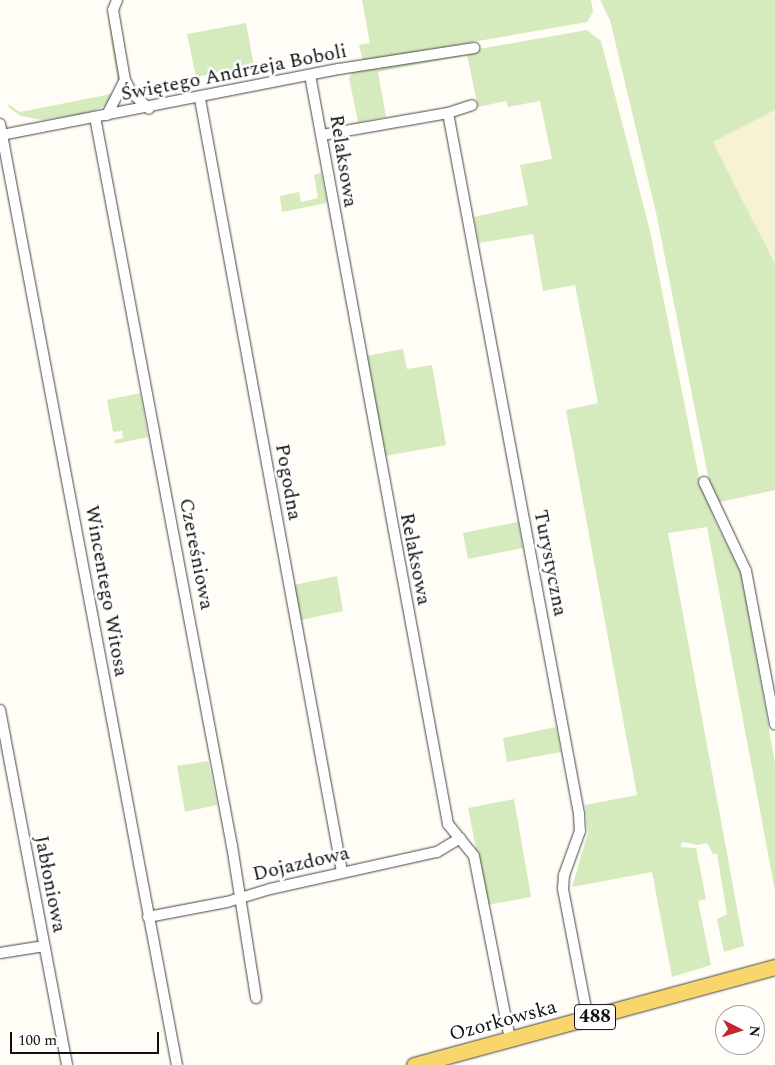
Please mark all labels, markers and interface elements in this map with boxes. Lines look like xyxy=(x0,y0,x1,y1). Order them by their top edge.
street label: Świętego Andrzeja Boboli xyxy=(119,39,349,107)
street label: Relaksowa xyxy=(324,113,362,209)
street label: Pogodna xyxy=(269,442,307,522)
street label: Czereśniowa xyxy=(173,496,219,612)
street label: Wincentego Witosa xyxy=(79,503,133,679)
street label: Turystyczna xyxy=(528,508,572,618)
street label: Relaksowa xyxy=(394,511,436,607)
street label: Jabłoniowa xyxy=(29,834,71,934)
street label: Dojazdowa xyxy=(250,841,352,887)
street label: Ozorkowska xyxy=(447,995,559,1047)
road number: 488 xyxy=(574,1000,616,1034)
north arrow xyxy=(715,1005,765,1055)
scale bar xyxy=(12,1022,161,1054)
text: N xyxy=(743,1025,765,1038)
text: 100 m xyxy=(18,1029,57,1052)

